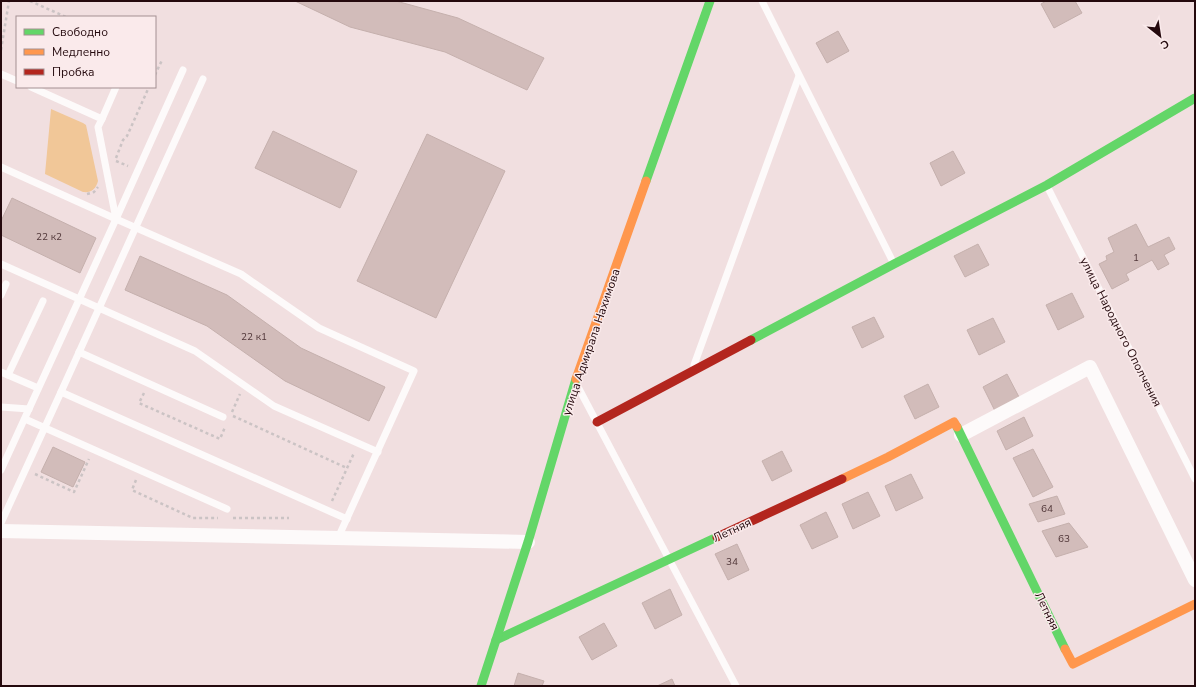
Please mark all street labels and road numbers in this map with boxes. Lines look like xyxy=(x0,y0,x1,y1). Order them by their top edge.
street label: улица Народного Ополчения xyxy=(1076,255,1166,409)
street label: улица Адмирала Нахимова xyxy=(558,267,624,417)
street label: Летняя xyxy=(710,514,754,546)
street label: Летняя xyxy=(1031,589,1063,633)

